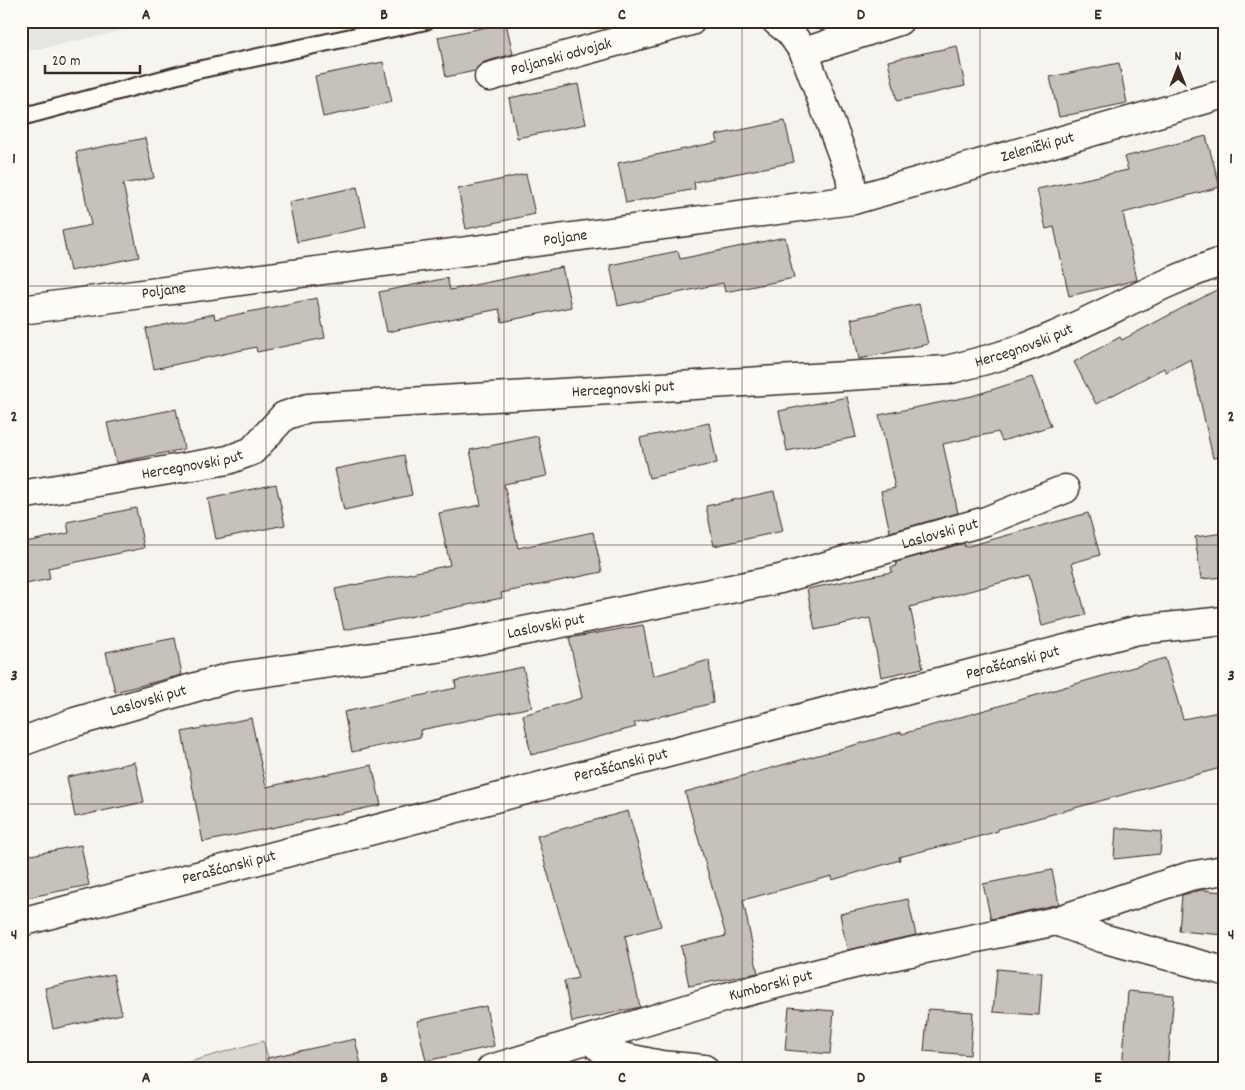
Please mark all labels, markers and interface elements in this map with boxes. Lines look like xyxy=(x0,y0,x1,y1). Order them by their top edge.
text: A xyxy=(142,4,151,27)
text: B xyxy=(380,4,388,27)
text: C xyxy=(618,4,626,27)
text: D xyxy=(857,4,866,27)
text: E xyxy=(1094,4,1102,27)
street label: Poljanski odvojak xyxy=(508,32,614,82)
scale bar xyxy=(45,42,140,74)
north arrow xyxy=(1152,42,1202,92)
text: N xyxy=(1175,47,1182,67)
text: 20 m xyxy=(52,51,80,73)
street label: Zelenički put xyxy=(998,126,1077,169)
text: 1 xyxy=(12,148,16,171)
text: 1 xyxy=(1229,148,1233,171)
street label: Poljane xyxy=(542,224,589,252)
street label: Poljane xyxy=(140,277,187,305)
street label: Hercegnovski put xyxy=(972,318,1077,374)
street label: Hercegnovski put xyxy=(571,375,675,404)
text: 2 xyxy=(11,406,18,429)
text: 2 xyxy=(1228,406,1235,429)
street label: Hercegnovski put xyxy=(140,444,247,486)
street label: Laslovski put xyxy=(899,512,981,556)
street label: Laslovski put xyxy=(505,607,587,645)
street label: Perašćanski put xyxy=(963,639,1062,686)
text: 3 xyxy=(10,665,18,688)
text: 3 xyxy=(1227,665,1235,688)
street label: Laslovski put xyxy=(107,679,189,723)
street label: Perašćanski put xyxy=(571,742,670,788)
street label: Perašćanski put xyxy=(180,844,279,891)
text: 4 xyxy=(11,924,17,947)
text: 4 xyxy=(1228,924,1234,947)
street label: Kumborski put xyxy=(727,964,815,1007)
text: A xyxy=(142,1067,151,1090)
text: B xyxy=(380,1067,388,1090)
text: C xyxy=(618,1067,626,1090)
text: D xyxy=(857,1067,866,1090)
text: E xyxy=(1094,1067,1102,1090)

